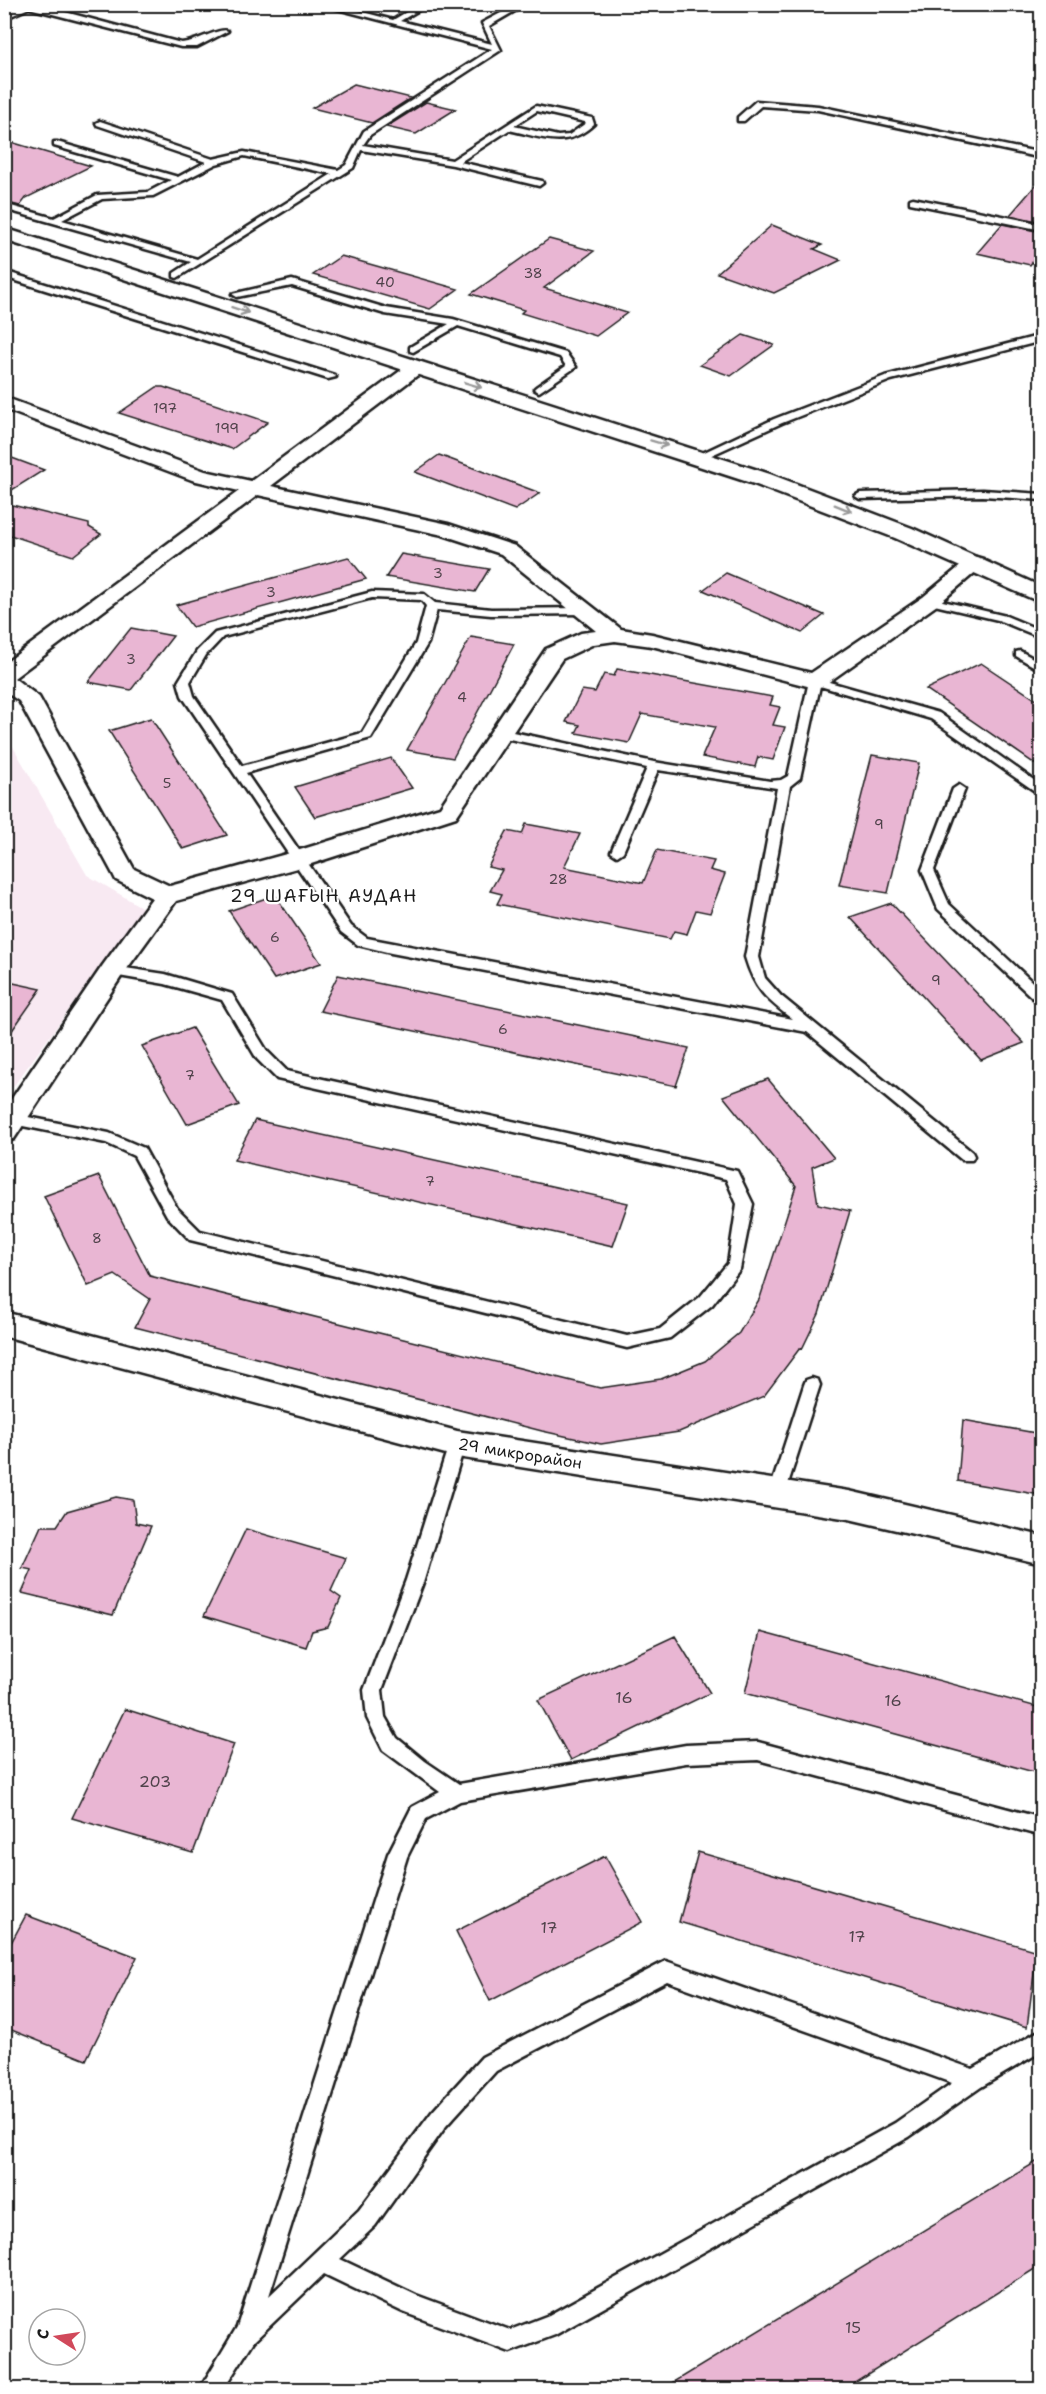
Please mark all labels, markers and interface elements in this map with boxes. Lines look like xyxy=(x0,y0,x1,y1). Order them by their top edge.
house number: 38 xyxy=(523,264,543,282)
house number: 40 xyxy=(375,273,395,291)
one-way arrow xyxy=(230,306,249,317)
one-way arrow xyxy=(463,380,482,391)
house number: 197 xyxy=(153,399,177,417)
house number: 199 xyxy=(215,419,239,437)
one-way arrow xyxy=(649,438,668,449)
one-way arrow xyxy=(833,503,851,514)
house number: 3 xyxy=(433,564,443,582)
house number: 3 xyxy=(266,583,276,601)
house number: 3 xyxy=(126,650,136,668)
house number: 4 xyxy=(457,688,467,706)
house number: 5 xyxy=(163,774,171,792)
house number: 9 xyxy=(874,815,884,833)
house number: 28 xyxy=(548,870,568,888)
district label: 29 ШАҒЫН АУДАН xyxy=(230,884,418,908)
house number: 6 xyxy=(270,928,280,946)
house number: 9 xyxy=(931,971,941,989)
house number: 6 xyxy=(498,1020,508,1038)
house number: 7 xyxy=(185,1066,195,1084)
house number: 7 xyxy=(425,1172,435,1190)
house number: 8 xyxy=(92,1229,102,1247)
street label: 29 микрорайон xyxy=(456,1433,583,1474)
house number: 16 xyxy=(615,1687,633,1708)
house number: 16 xyxy=(884,1690,902,1711)
house number: 203 xyxy=(139,1771,171,1792)
house number: 17 xyxy=(540,1917,558,1938)
house number: 17 xyxy=(848,1926,866,1947)
north arrow xyxy=(27,2307,87,2367)
house number: 15 xyxy=(845,2317,861,2338)
text: С xyxy=(32,2327,54,2341)

